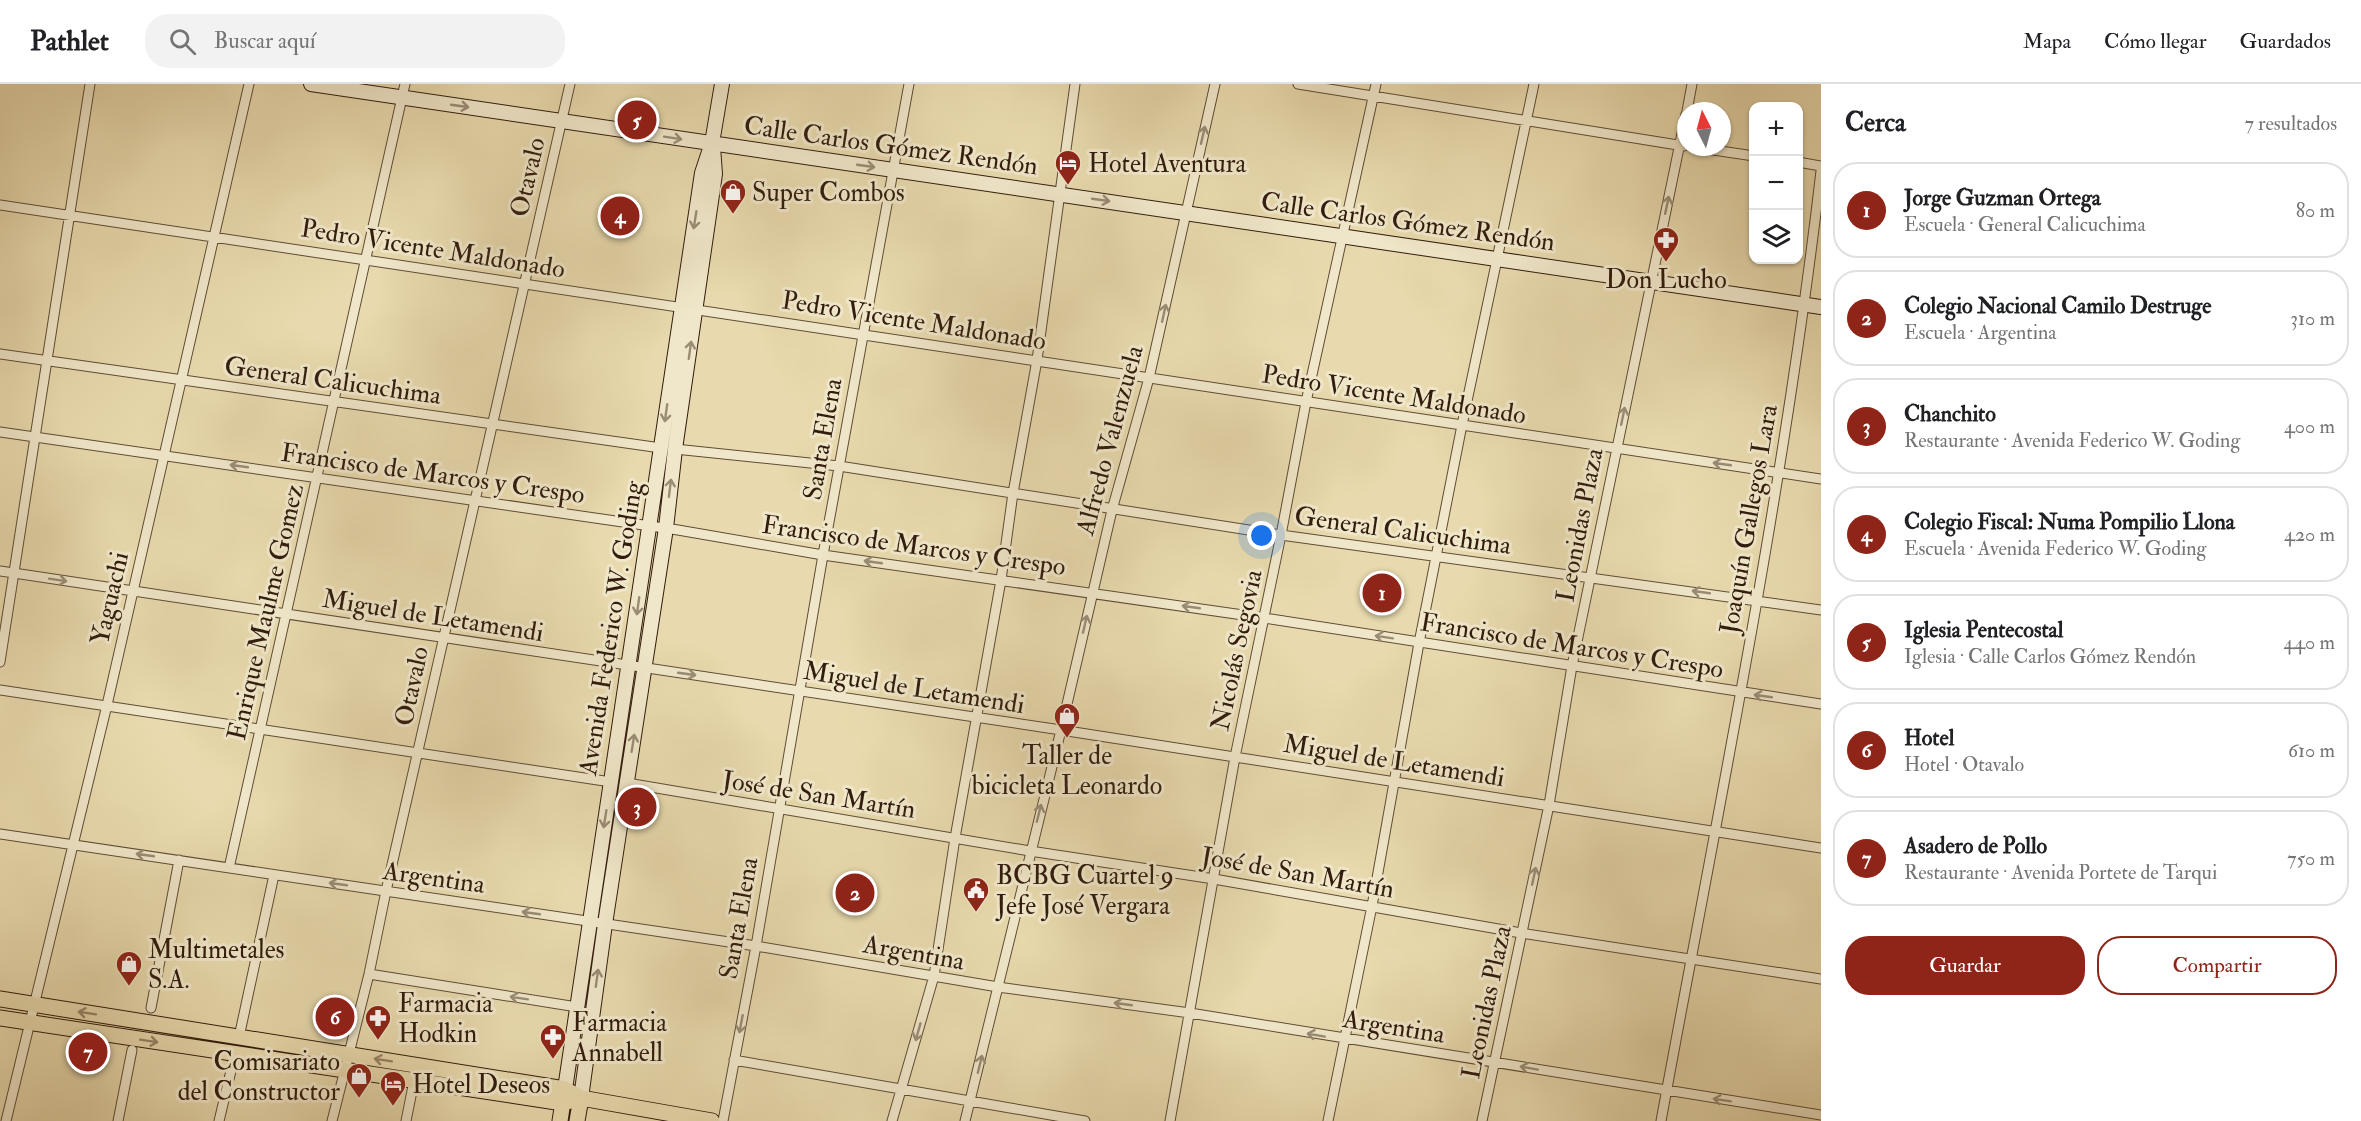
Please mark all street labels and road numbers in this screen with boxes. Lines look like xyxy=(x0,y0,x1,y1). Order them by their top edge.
street label: Calle Carlos Gómez Rendón xyxy=(742,110,1040,182)
street label: Otavalo xyxy=(503,134,553,220)
street label: Calle Carlos Gómez Rendón xyxy=(1259,186,1557,258)
street label: Pedro Vicente Maldonado xyxy=(298,212,567,286)
street label: Pedro Vicente Maldonado xyxy=(779,284,1048,358)
street label: Alfredo Valenzuela xyxy=(1069,342,1151,539)
street label: General Calicuchima xyxy=(222,350,444,412)
street label: Pedro Vicente Maldonado xyxy=(1259,358,1528,432)
street label: Santa Elena xyxy=(797,375,849,503)
street label: Joaquín Gallegos Lara xyxy=(1713,402,1785,637)
street label: Francisco de Marcos y Crespo xyxy=(279,437,587,512)
street label: Leonidas Plaza xyxy=(1549,445,1611,605)
street label: Avenida Federico W. Goding xyxy=(572,478,650,778)
street label: Enrique Maulme Gomez xyxy=(221,481,311,744)
street label: General Calicuchima xyxy=(1292,500,1514,562)
street label: Francisco de Marcos y Crespo xyxy=(760,509,1068,584)
street label: Yaguachi xyxy=(84,549,136,648)
street label: Nicolás Segovia xyxy=(1204,567,1270,734)
street label: Miguel de Letamendi xyxy=(320,583,546,649)
street label: Francisco de Marcos y Crespo xyxy=(1418,606,1726,687)
street label: Otavalo xyxy=(388,643,436,729)
street label: Miguel de Letamendi xyxy=(801,655,1027,721)
street label: Miguel de Letamendi xyxy=(1281,728,1507,794)
street label: José de San Martín xyxy=(719,764,918,826)
street label: José de San Martín xyxy=(1198,840,1397,906)
street label: Santa Elena xyxy=(713,854,765,982)
street label: Argentina xyxy=(380,855,487,901)
street label: Leonidas Plaza xyxy=(1455,922,1519,1082)
street label: Argentina xyxy=(860,928,967,978)
street label: Argentina xyxy=(1340,1003,1447,1051)

